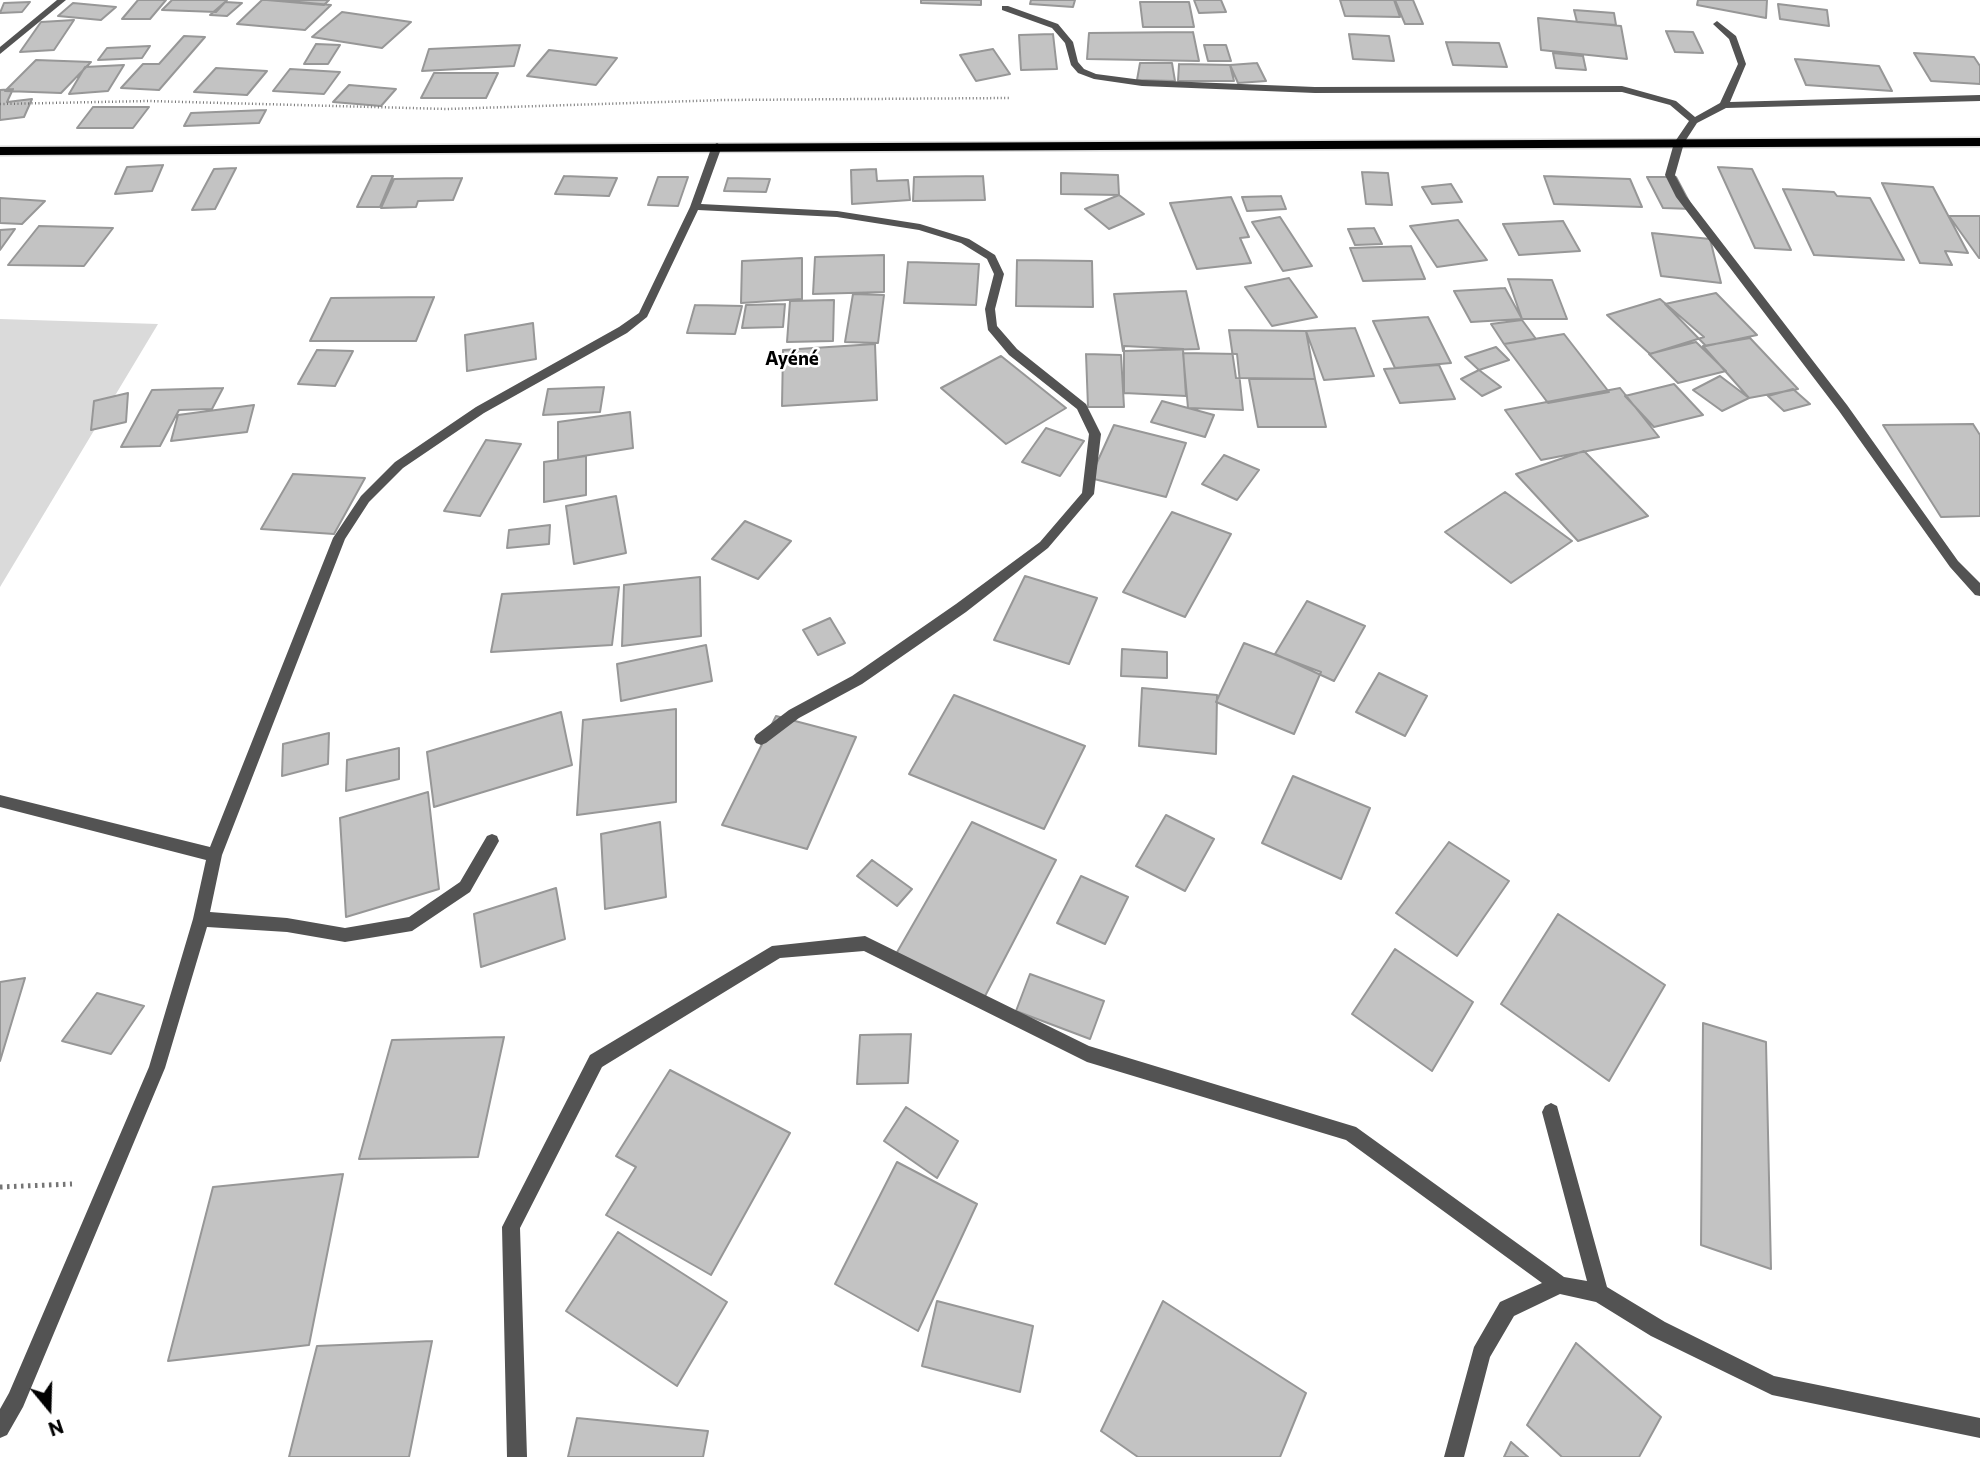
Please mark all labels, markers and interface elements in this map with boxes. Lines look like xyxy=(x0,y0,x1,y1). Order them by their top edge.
district label: Ayéné xyxy=(765,348,819,370)
north arrow xyxy=(14,1373,84,1443)
text: N xyxy=(46,1415,66,1442)

